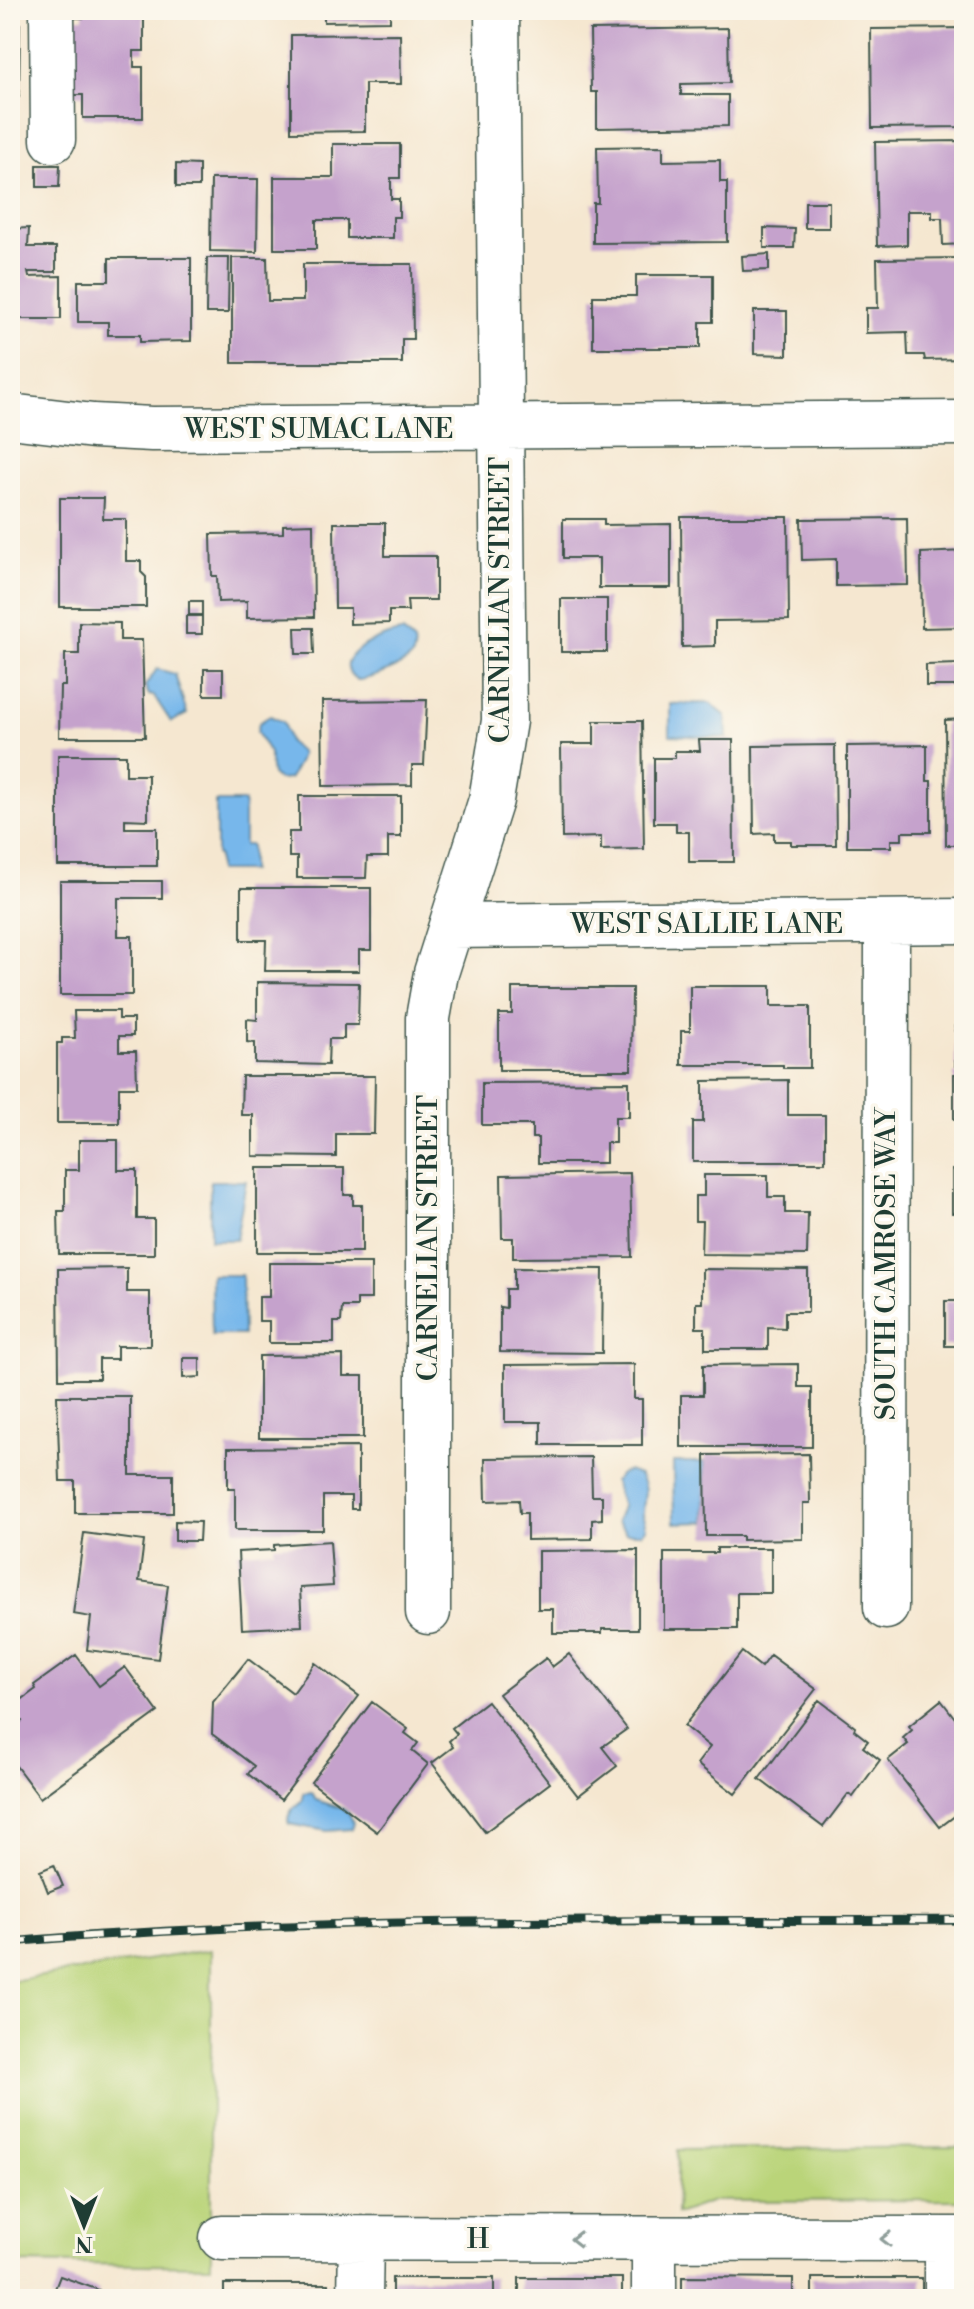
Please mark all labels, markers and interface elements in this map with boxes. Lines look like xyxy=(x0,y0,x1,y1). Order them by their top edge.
street label: WEST SUMAC LANE xyxy=(183,412,454,447)
street label: CARNELIAN STREET xyxy=(483,457,518,743)
street label: WEST SALLIE LANE xyxy=(570,907,843,942)
street label: CARNELIAN STREET xyxy=(411,1095,446,1381)
street label: SOUTH CAMROSE WAY xyxy=(869,1106,904,1420)
north arrow xyxy=(44,2185,124,2265)
street label: H xyxy=(467,2222,490,2257)
text: N xyxy=(75,2230,93,2257)
one-way arrow xyxy=(569,2230,582,2248)
one-way arrow xyxy=(879,2230,892,2248)

